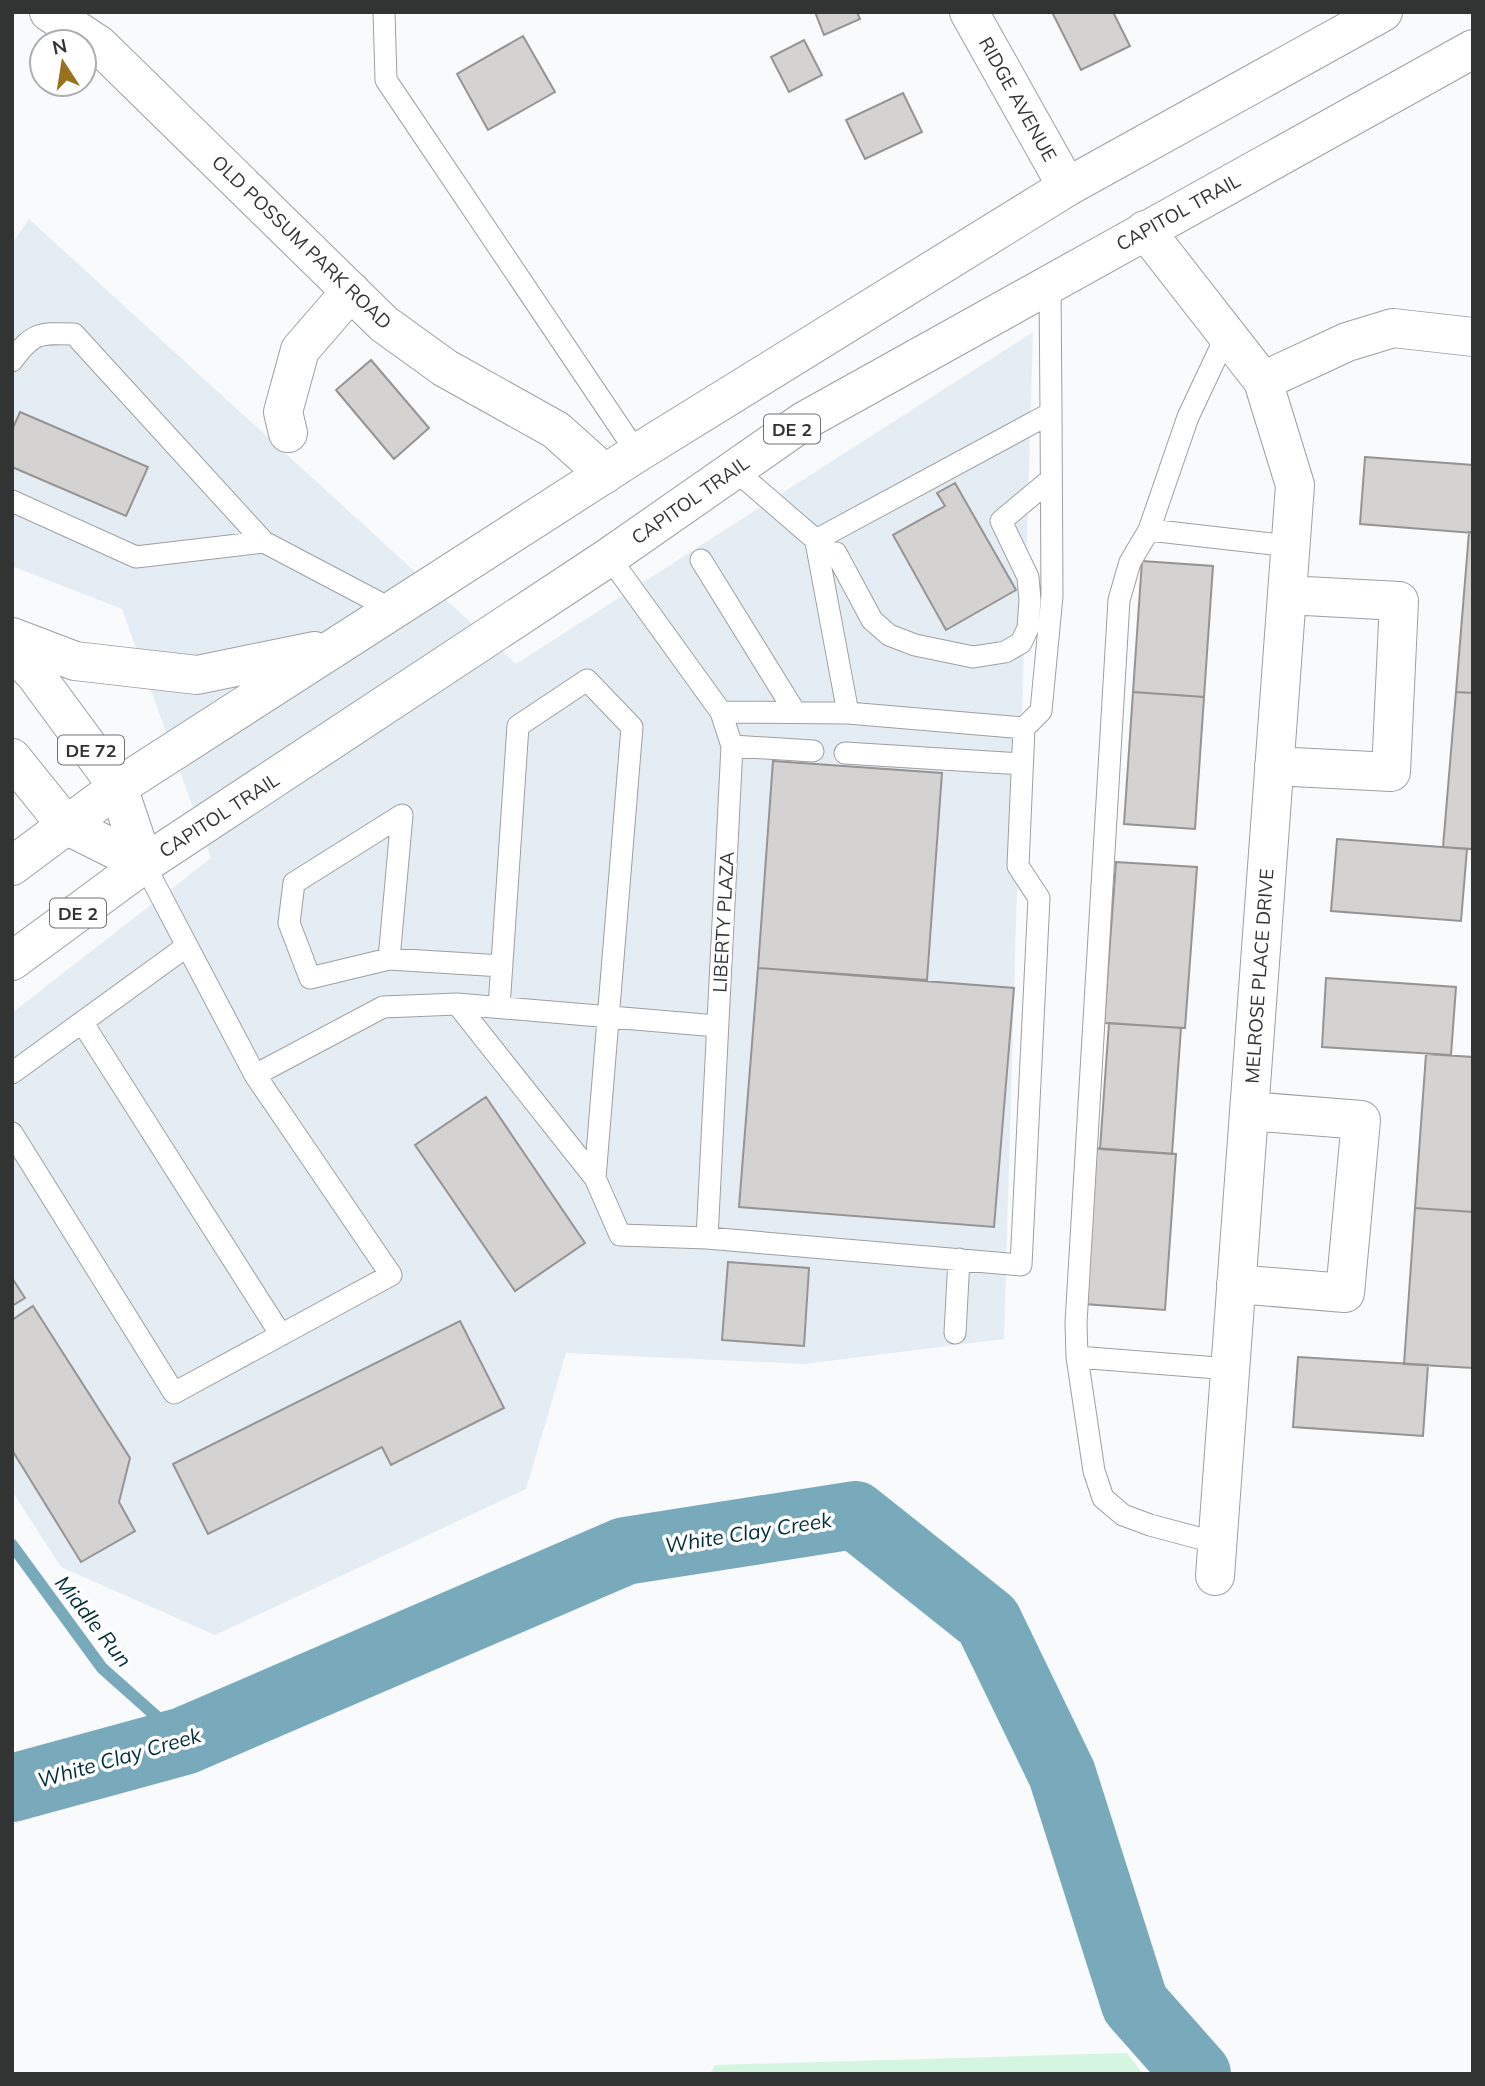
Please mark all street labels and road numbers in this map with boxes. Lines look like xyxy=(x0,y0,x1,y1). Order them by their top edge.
street label: RIDGE AVENUE xyxy=(974,32,1062,166)
street label: OLD POSSUM PARK ROAD xyxy=(207,150,397,334)
street label: CAPITOL TRAIL xyxy=(1112,168,1245,256)
road number: DE 2 xyxy=(764,414,820,444)
street label: CAPITOL TRAIL xyxy=(627,450,754,549)
road number: DE 72 xyxy=(58,736,124,764)
street label: CAPITOL TRAIL xyxy=(155,767,284,863)
street label: LIBERTY PLAZA xyxy=(707,851,739,993)
street label: MELROSE PLACE DRIVE xyxy=(1240,868,1278,1084)
road number: DE 2 xyxy=(50,898,106,928)

